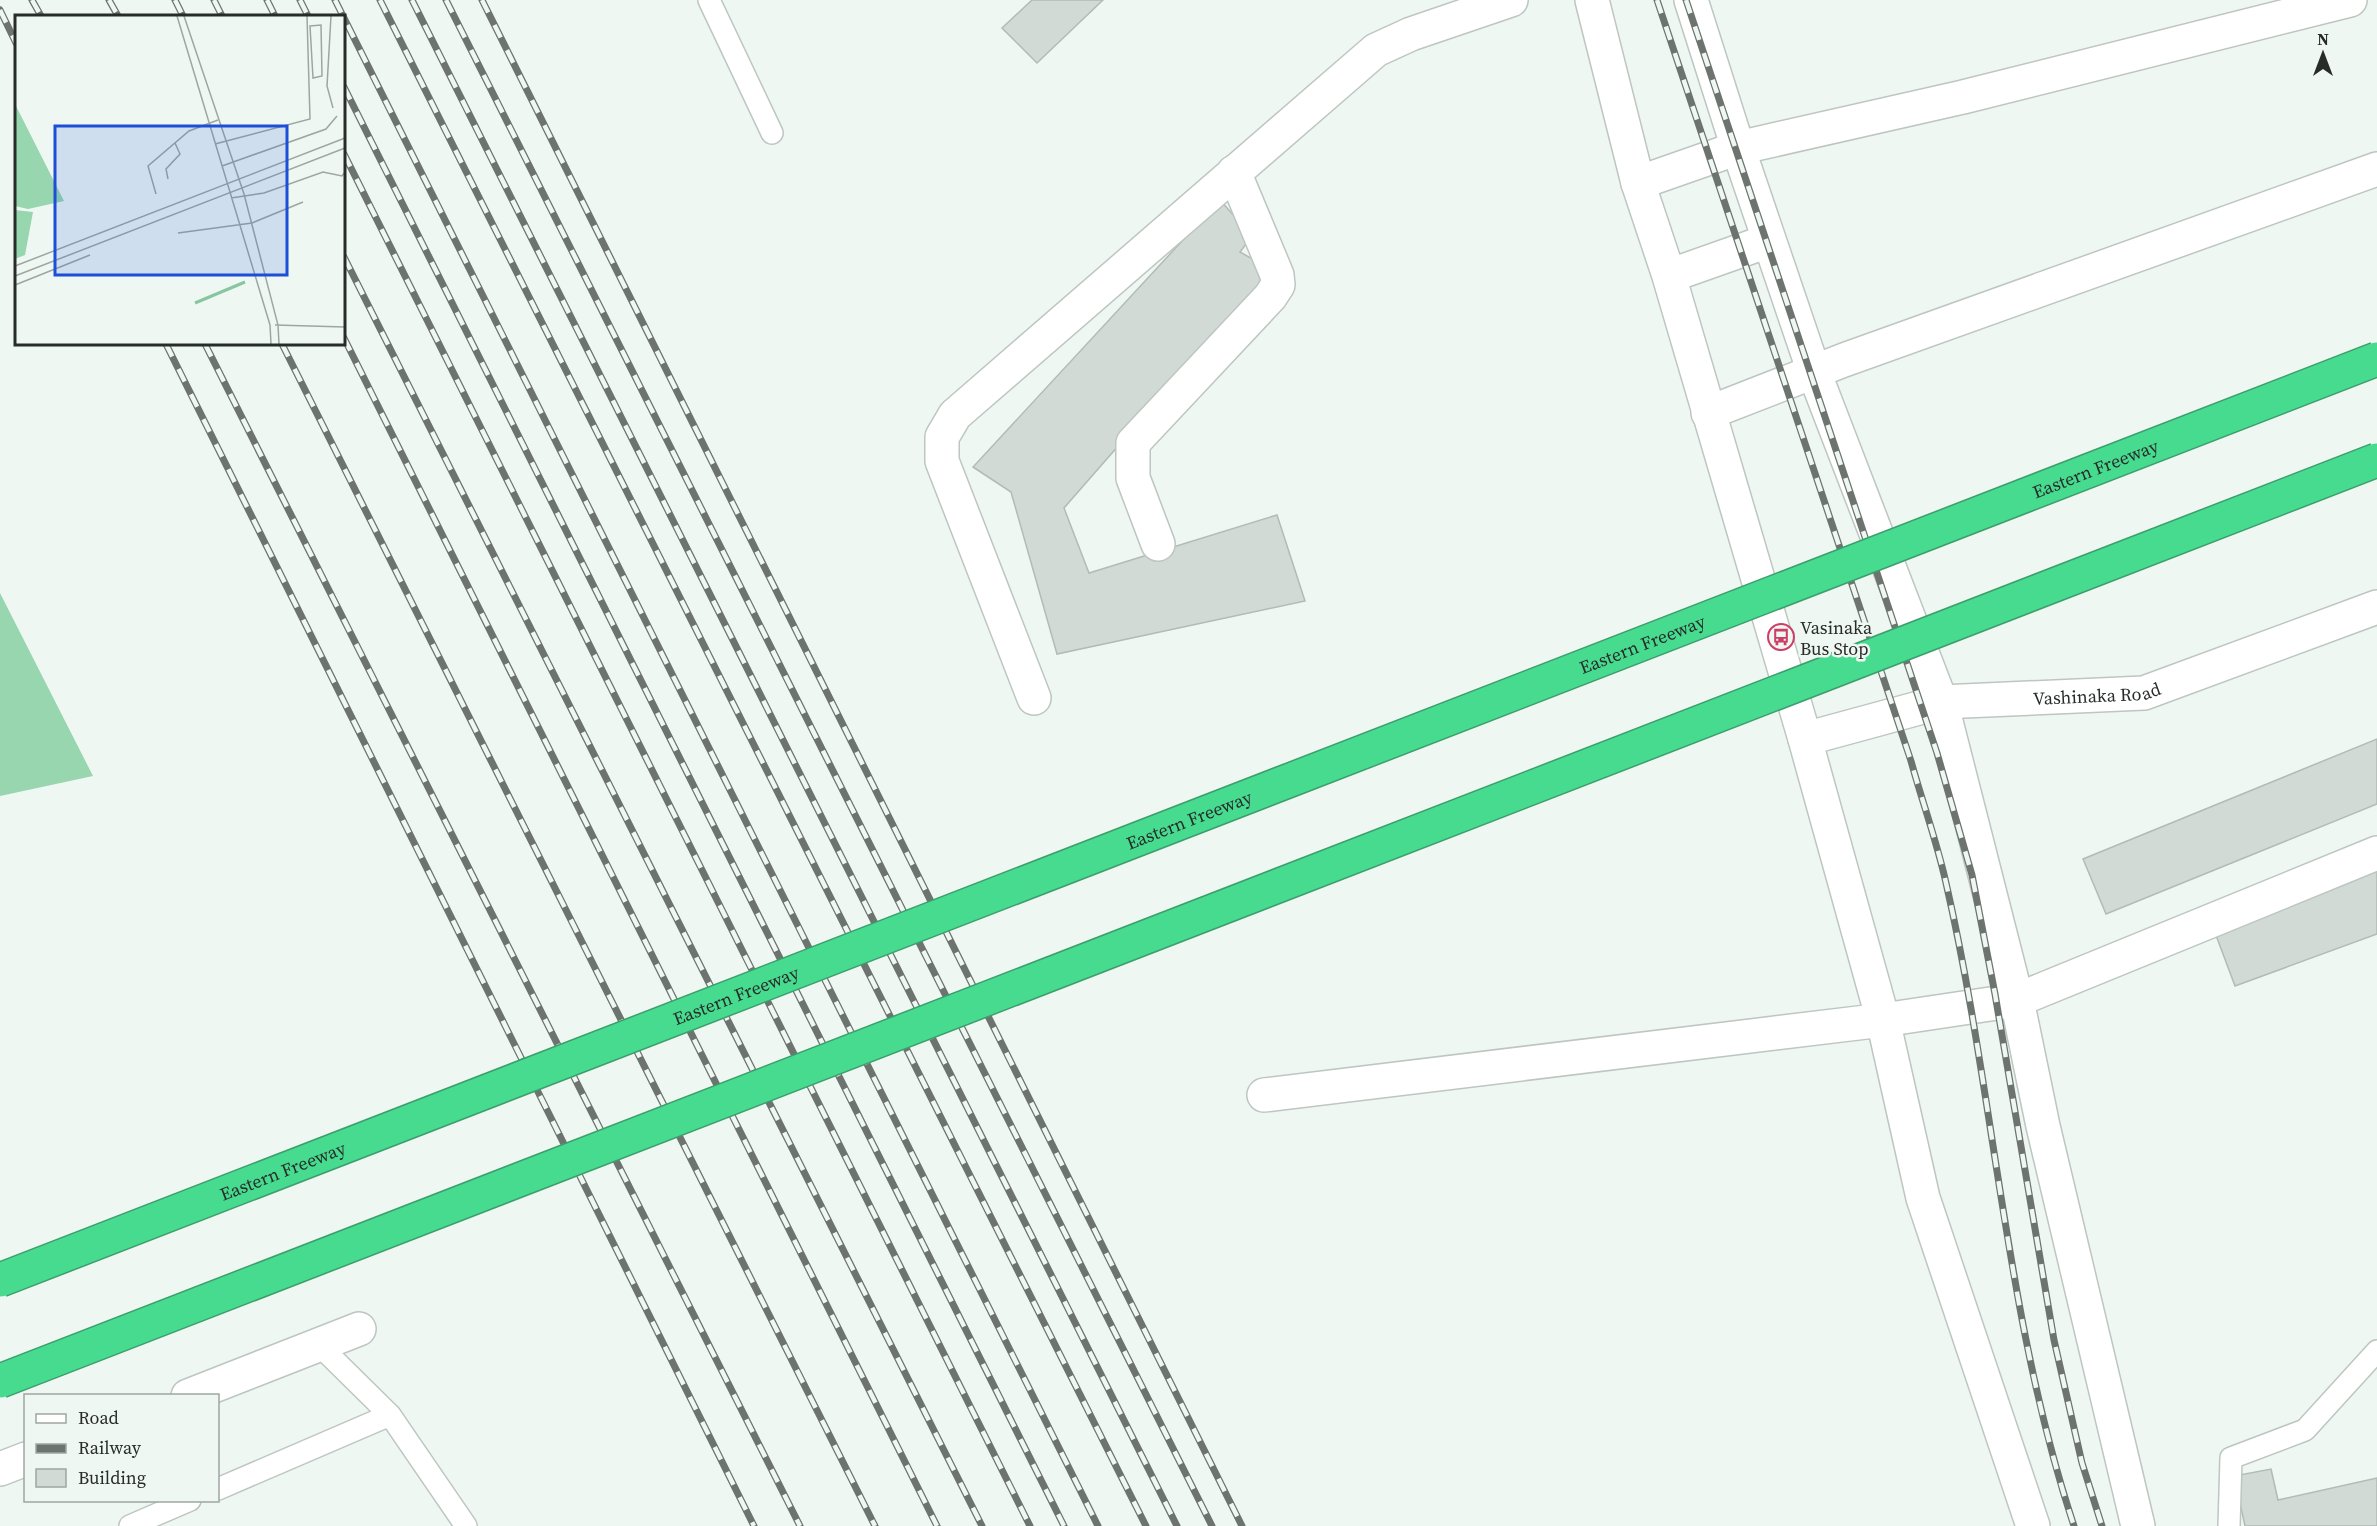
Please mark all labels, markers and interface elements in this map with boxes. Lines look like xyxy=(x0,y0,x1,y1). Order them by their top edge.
inset map xyxy=(15,15,345,345)
north arrow xyxy=(2293,24,2353,84)
text: N xyxy=(2317,28,2329,50)
street label: Eastern Freeway xyxy=(2029,432,2162,504)
street label: Eastern Freeway xyxy=(1576,608,1709,679)
place label: Vasinaka Bus Stop xyxy=(1800,615,1873,661)
bus stop icon: Vasinaka Bus Stop xyxy=(1766,622,1796,652)
street label: Vashinaka Road xyxy=(2032,675,2164,710)
street label: Eastern Freeway xyxy=(1122,783,1256,855)
street label: Eastern Freeway xyxy=(669,959,803,1031)
street label: Eastern Freeway xyxy=(216,1135,350,1206)
legend xyxy=(24,1394,219,1502)
text: Road xyxy=(78,1405,119,1430)
text: Railway xyxy=(78,1435,142,1460)
text: Building xyxy=(78,1465,146,1490)

